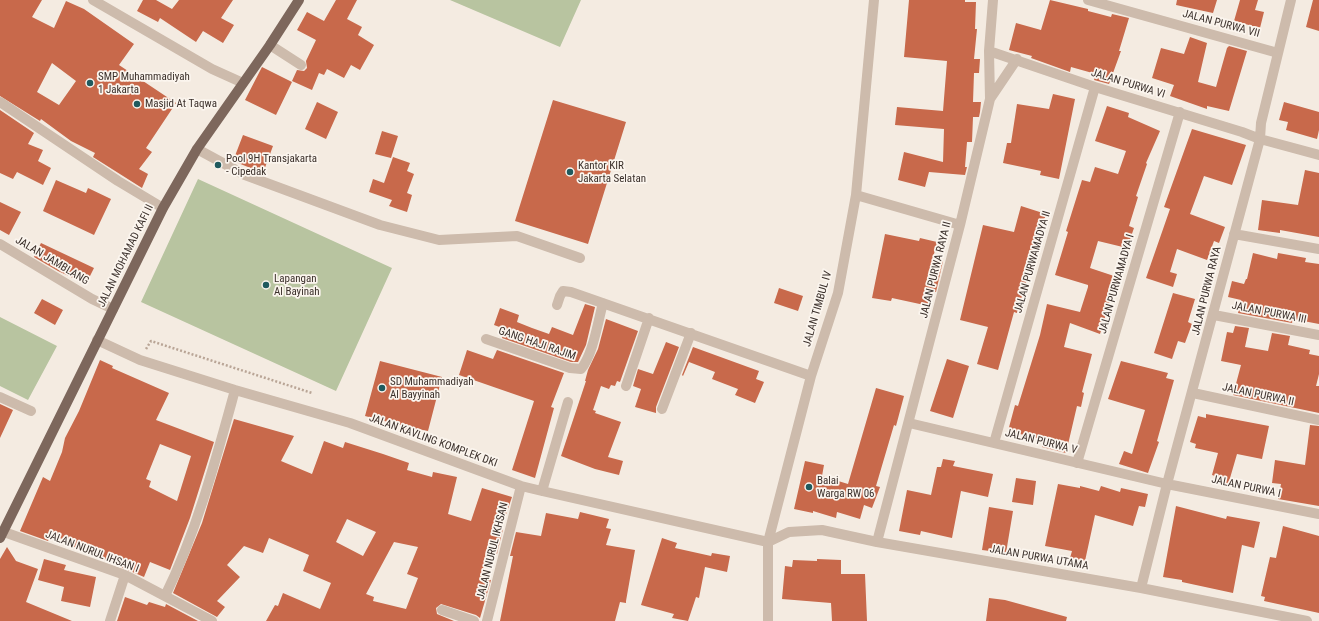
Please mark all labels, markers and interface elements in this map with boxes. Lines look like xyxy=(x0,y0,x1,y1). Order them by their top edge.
street label: JALAN PURWA VII xyxy=(1181,7,1261,41)
street label: JALAN PURWA VI xyxy=(1089,66,1167,102)
place label: SMP Muhammadiyah 1 Jakarta xyxy=(98,70,190,96)
marker: SMP Muhammadiyah 1 Jakarta xyxy=(85,78,95,88)
place label: Masjid At Taqwa xyxy=(145,97,217,111)
marker: Masjid At Taqwa xyxy=(132,99,142,109)
place label: Pool 9H Transjakarta - Cipedak xyxy=(226,152,317,178)
place label: Kantor KIR Jakarta Selatan xyxy=(578,159,646,185)
marker: Pool 9H Transjakarta - Cipedak xyxy=(213,160,223,170)
marker: Kantor KIR Jakarta Selatan xyxy=(565,167,575,177)
street label: JALAN MOHAMAD KAFI II xyxy=(95,202,157,310)
street label: JALAN PURWAMADYA II xyxy=(1012,209,1054,315)
street label: JALAN PURWA RAYA II xyxy=(918,220,954,320)
street label: JALAN PURWAMADYA I xyxy=(1096,233,1138,335)
street label: JALAN JAMBLANG xyxy=(13,234,91,288)
street label: JALAN PURWA RAYA xyxy=(1190,245,1224,337)
street label: JALAN TIMBUL IV xyxy=(801,270,835,348)
place label: Lapangan Al Bayinah xyxy=(274,272,320,298)
marker: Lapangan Al Bayinah xyxy=(261,280,271,290)
street label: JALAN PURWA III xyxy=(1230,299,1308,327)
street label: GANG HAJI RAJIM xyxy=(497,325,577,363)
place label: SD Muhammadiyah Al Bayyinah xyxy=(390,375,474,401)
street label: JALAN PURWA II xyxy=(1221,381,1295,409)
marker: SD Muhammadiyah Al Bayyinah xyxy=(377,383,387,393)
street label: JALAN KAVLING KOMPLEK DKI xyxy=(367,412,499,470)
street label: JALAN PURWA V xyxy=(1004,427,1078,457)
street label: JALAN PURWA I xyxy=(1210,473,1282,501)
place label: Balai Warga RW 06 xyxy=(817,474,875,500)
marker: Balai Warga RW 06 xyxy=(804,482,814,492)
street label: JALAN NURUL IKHSAN xyxy=(475,501,511,601)
street label: JALAN NURUL IHSAN I xyxy=(43,528,141,576)
street label: JALAN PURWA UTAMA xyxy=(988,543,1090,573)

